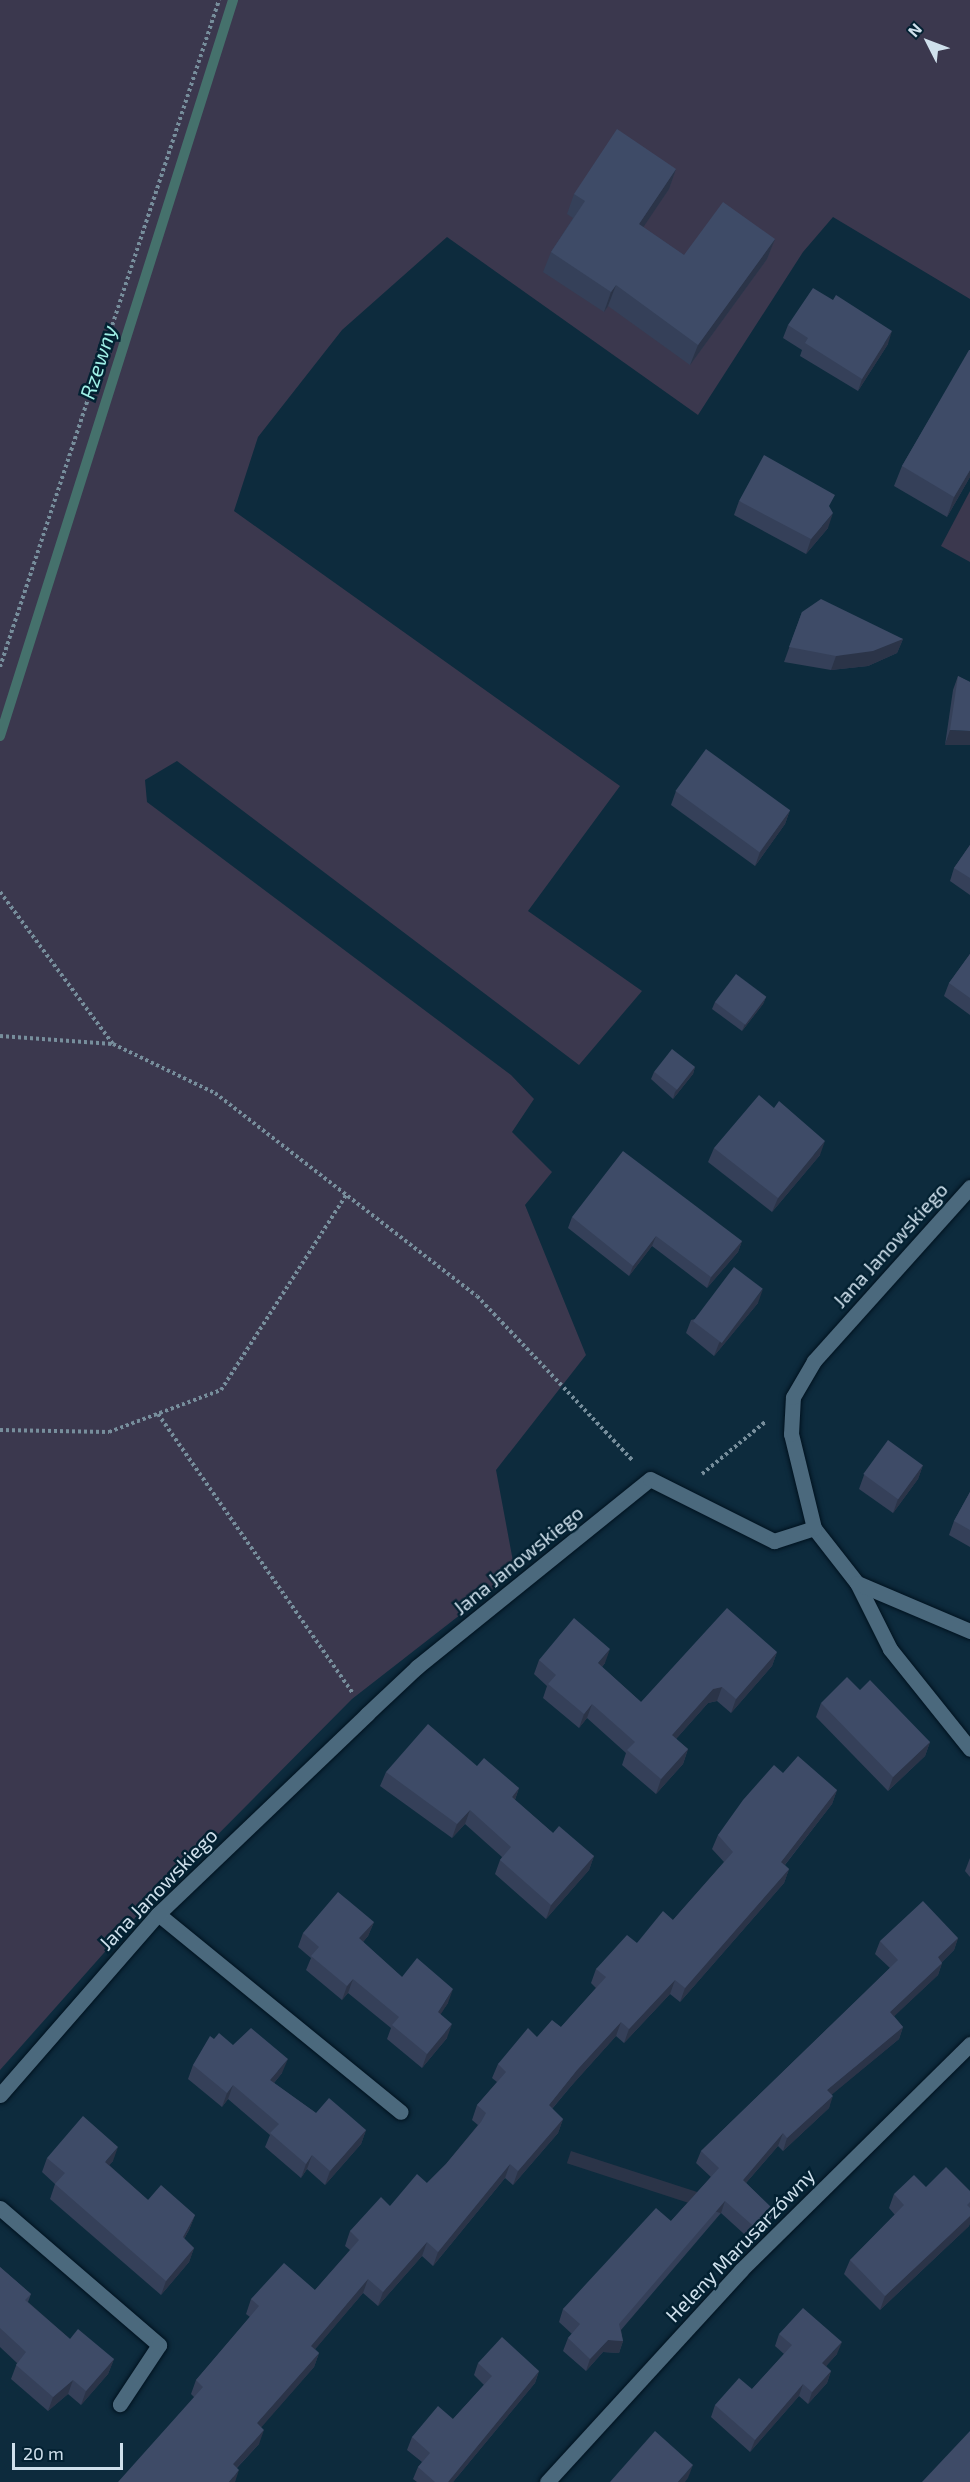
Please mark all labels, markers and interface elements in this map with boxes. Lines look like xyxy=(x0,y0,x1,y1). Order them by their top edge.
north arrow xyxy=(898,12,958,72)
text: N xyxy=(903,19,925,40)
water label: Rzewny xyxy=(74,322,122,402)
street label: Jana Janowskiego xyxy=(827,1177,953,1313)
street label: Jana Janowskiego xyxy=(448,1500,588,1620)
street label: Jana Janowskiego xyxy=(94,1823,222,1955)
street label: Heleny Marusarzówny xyxy=(660,2163,820,2327)
scale bar xyxy=(15,2431,126,2469)
text: 20 m xyxy=(23,2442,64,2464)

